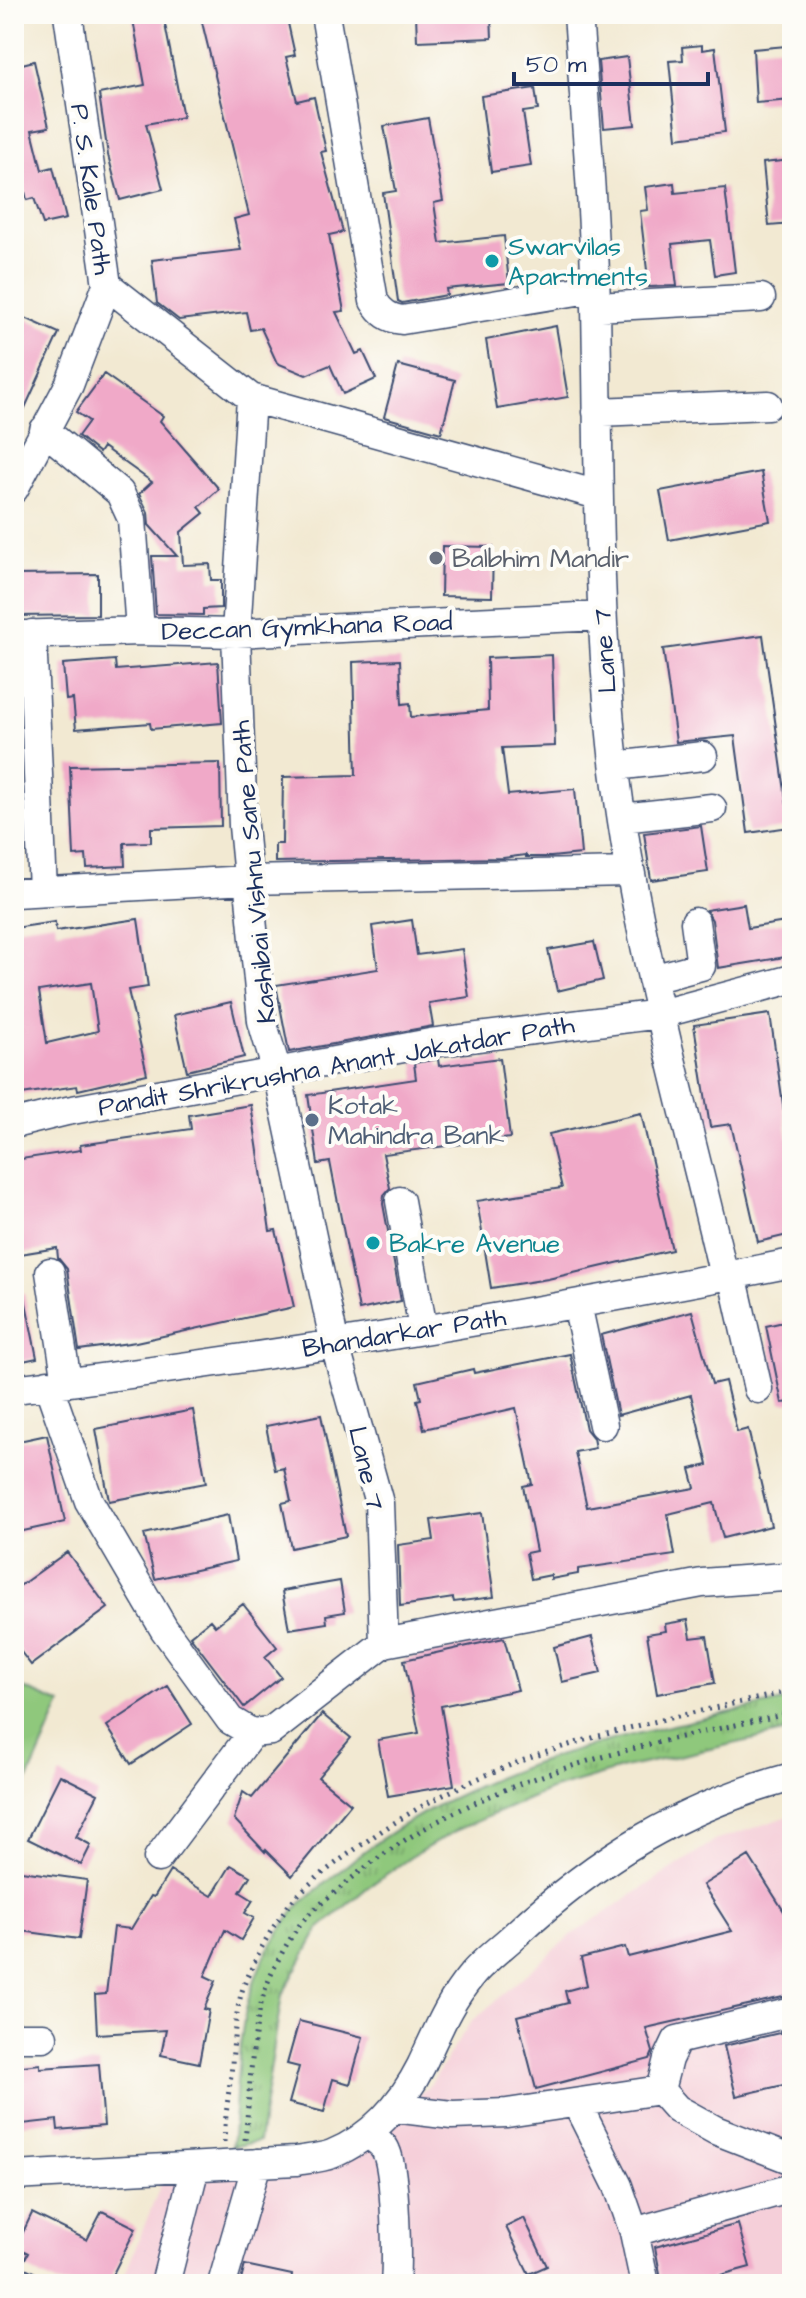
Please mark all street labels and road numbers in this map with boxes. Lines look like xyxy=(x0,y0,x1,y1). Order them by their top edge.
street label: P. S. Kale Path xyxy=(61,101,121,277)
street label: Deccan Gymkhana Road xyxy=(161,604,453,652)
street label: Lane 7 xyxy=(584,607,626,694)
street label: Kashibai Vishnu Sane Path xyxy=(223,719,285,1025)
street label: Pandit Shrikrushna Anant Jakatdar Path xyxy=(95,1006,577,1126)
street label: Bhandarkar Path xyxy=(300,1299,509,1367)
street label: Lane 7 xyxy=(339,1423,393,1514)

